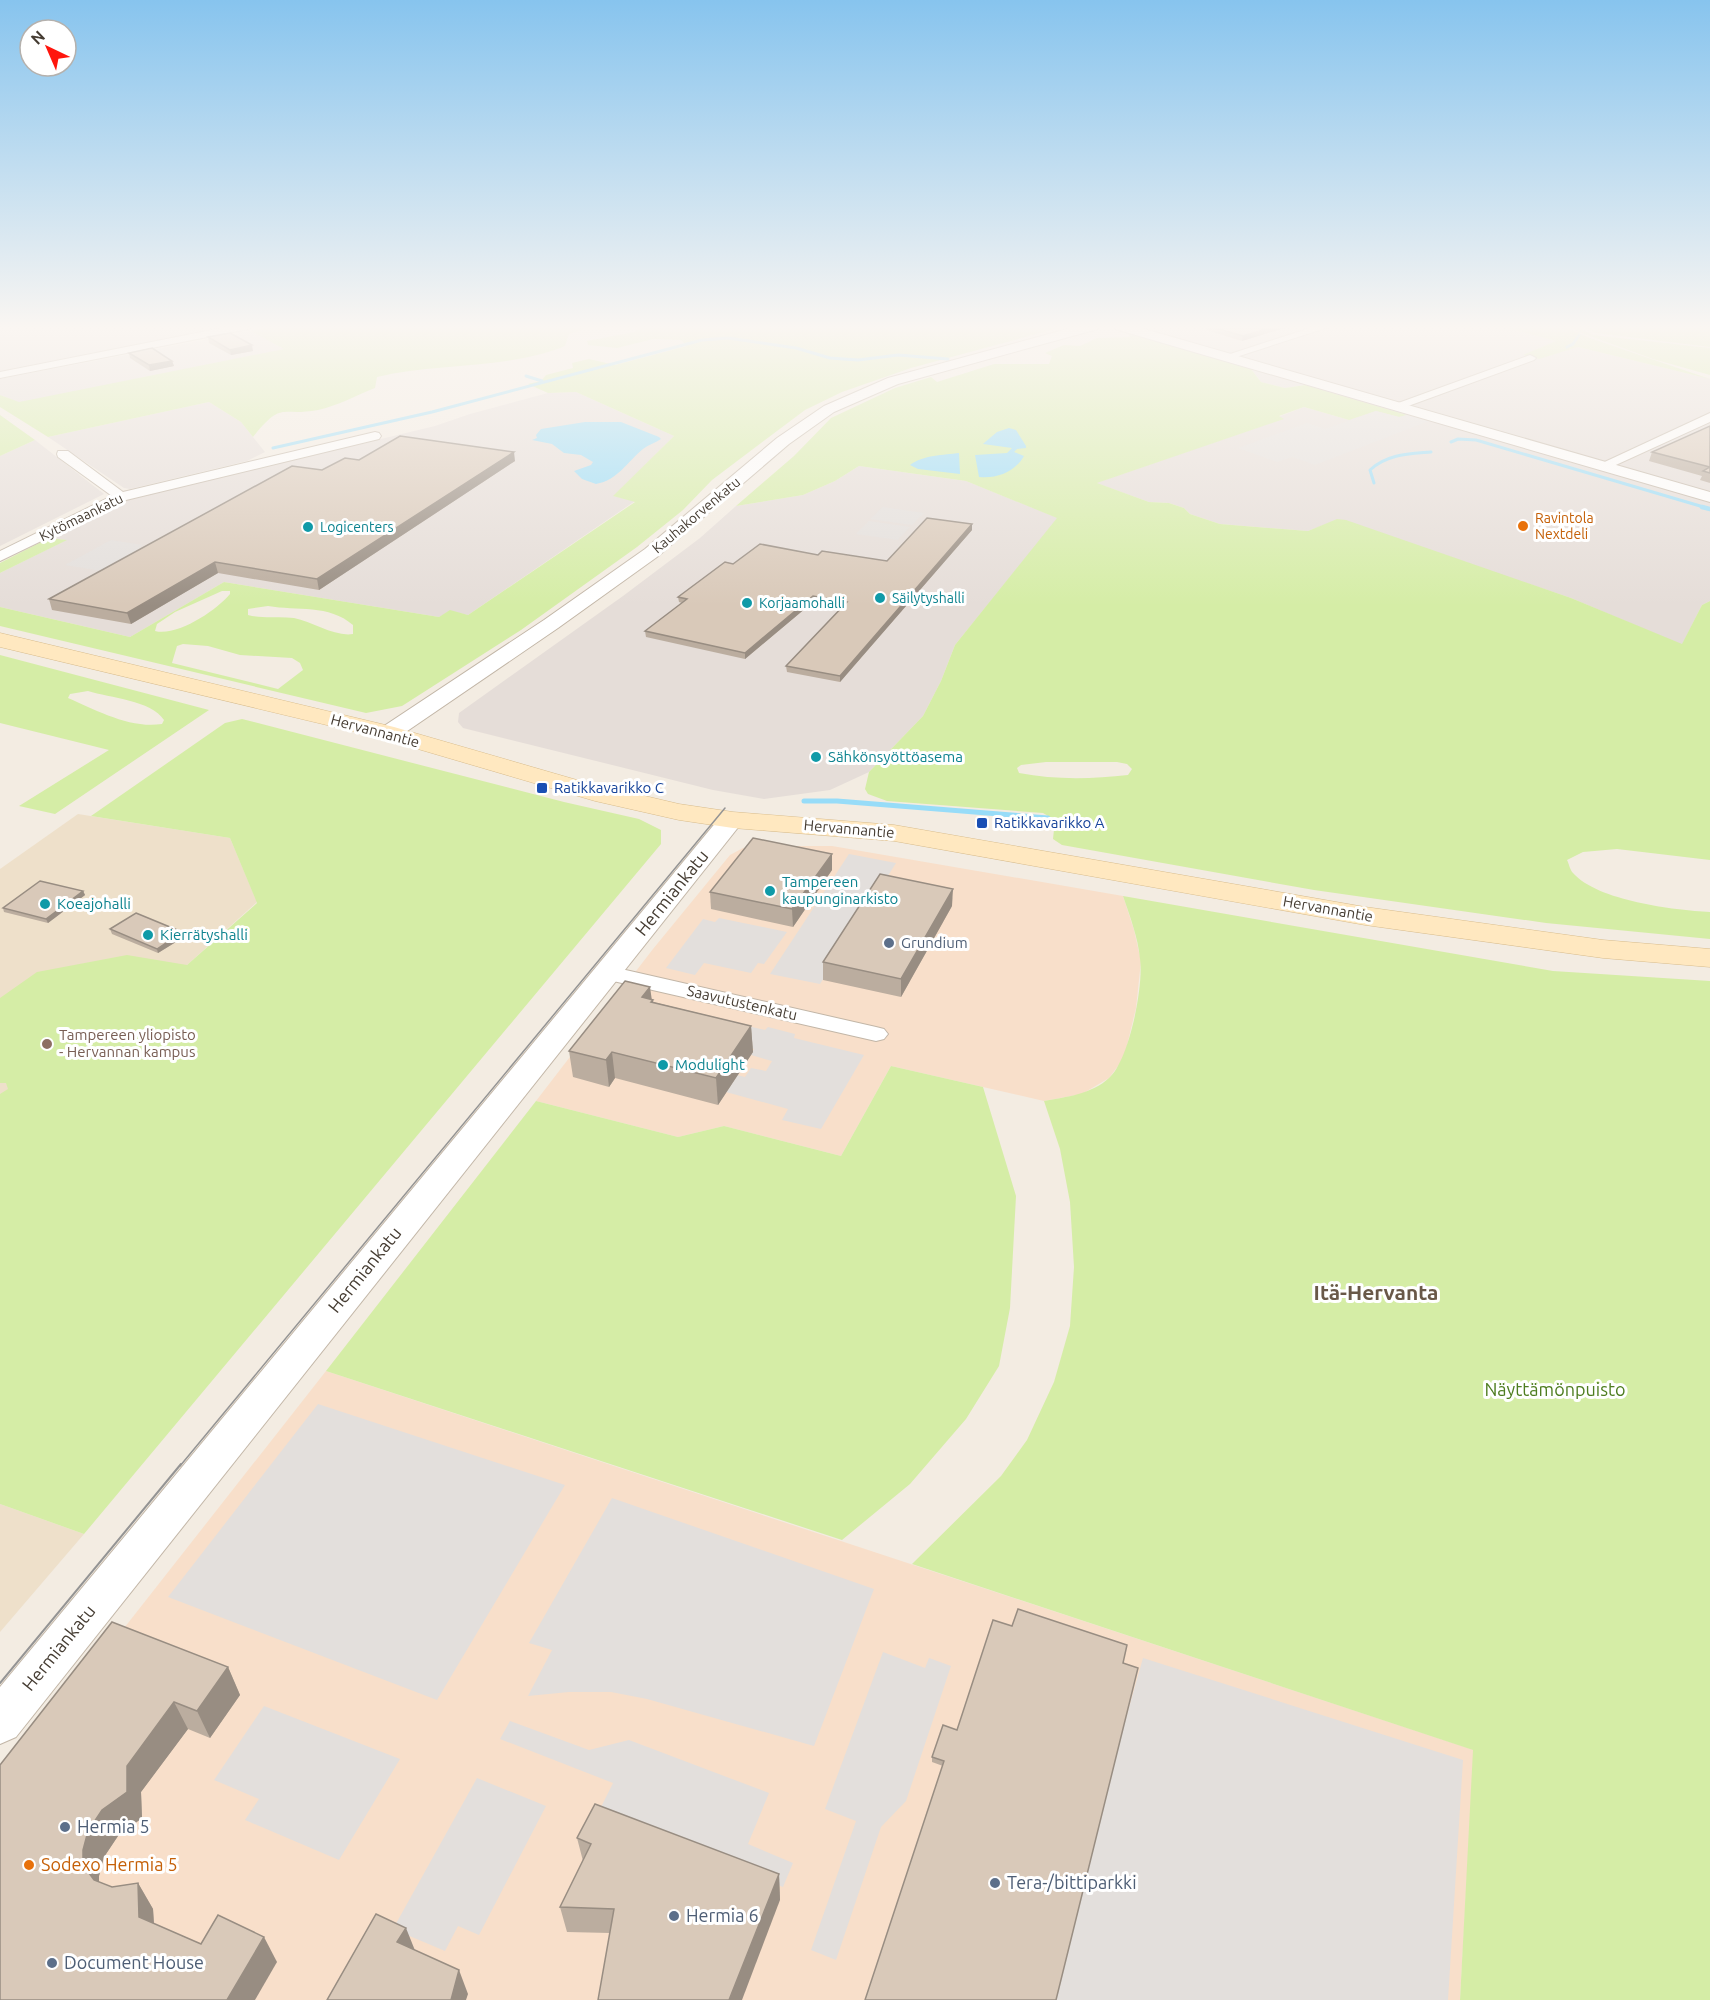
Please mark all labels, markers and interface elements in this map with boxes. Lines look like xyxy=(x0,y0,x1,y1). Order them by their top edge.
north arrow xyxy=(18,18,78,78)
text: N xyxy=(27,27,48,48)
street label: Kauhakorvenkatu xyxy=(649,474,743,556)
street label: Kytömaankatu xyxy=(37,490,125,544)
place label: Ravintola Nextdeli xyxy=(1535,510,1594,542)
place label: Logicenters xyxy=(320,519,394,535)
marker: Ravintola Nextdeli xyxy=(1516,519,1530,533)
marker: Logicenters xyxy=(301,520,315,534)
place label: Säilytyshalli xyxy=(892,590,965,606)
marker: Säilytyshalli xyxy=(873,591,887,605)
place label: Korjaamohalli xyxy=(759,595,845,611)
marker: Korjaamohalli xyxy=(740,596,754,610)
street label: Hervannantie xyxy=(329,711,421,751)
place label: Sähkönsyöttöasema xyxy=(828,748,963,765)
marker: Sähkönsyöttöasema xyxy=(809,750,823,764)
place label: Ratikkavarikko C xyxy=(554,779,664,796)
marker: Ratikkavarikko C xyxy=(535,781,549,795)
place label: Ratikkavarikko A xyxy=(994,814,1105,831)
street label: Hervannantie xyxy=(803,816,895,841)
marker: Ratikkavarikko A xyxy=(975,816,989,830)
street label: Hermiankatu xyxy=(631,846,712,939)
place label: Tampereen kaupunginarkisto xyxy=(782,873,898,907)
marker: Tampereen kaupunginarkisto xyxy=(763,884,777,898)
street label: Hervannantie xyxy=(1282,892,1374,925)
place label: Koeajohalli xyxy=(57,895,131,912)
marker: Koeajohalli xyxy=(38,897,52,911)
place label: Kierrätyshalli xyxy=(160,926,248,943)
marker: Kierrätyshalli xyxy=(141,928,155,942)
place label: Grundium xyxy=(901,934,968,951)
marker: Grundium xyxy=(882,936,896,950)
street label: Saavutustenkatu xyxy=(685,982,799,1023)
place label: Tampereen yliopisto - Hervannan kampus xyxy=(59,1026,196,1060)
marker: Tampereen yliopisto - Hervannan kampus xyxy=(40,1037,54,1051)
place label: Modulight xyxy=(675,1056,745,1073)
marker: Modulight xyxy=(656,1058,670,1072)
street label: Hermiankatu xyxy=(324,1223,405,1316)
district label: Itä-Hervanta xyxy=(1314,1280,1438,1304)
park label: Näyttämönpuisto xyxy=(1484,1379,1626,1399)
street label: Hermiankatu xyxy=(18,1601,99,1694)
place label: Hermia 5 xyxy=(77,1816,150,1836)
marker: Hermia 5 xyxy=(58,1820,72,1834)
place label: Sodexo Hermia 5 xyxy=(41,1854,178,1874)
marker: Sodexo Hermia 5 xyxy=(22,1858,36,1872)
place label: Tera-/bittiparkki xyxy=(1007,1872,1137,1892)
marker: Tera-/bittiparkki xyxy=(988,1876,1002,1890)
place label: Hermia 6 xyxy=(686,1905,759,1925)
marker: Hermia 6 xyxy=(667,1909,681,1923)
place label: Document House xyxy=(64,1952,204,1972)
marker: Document House xyxy=(45,1956,59,1970)

